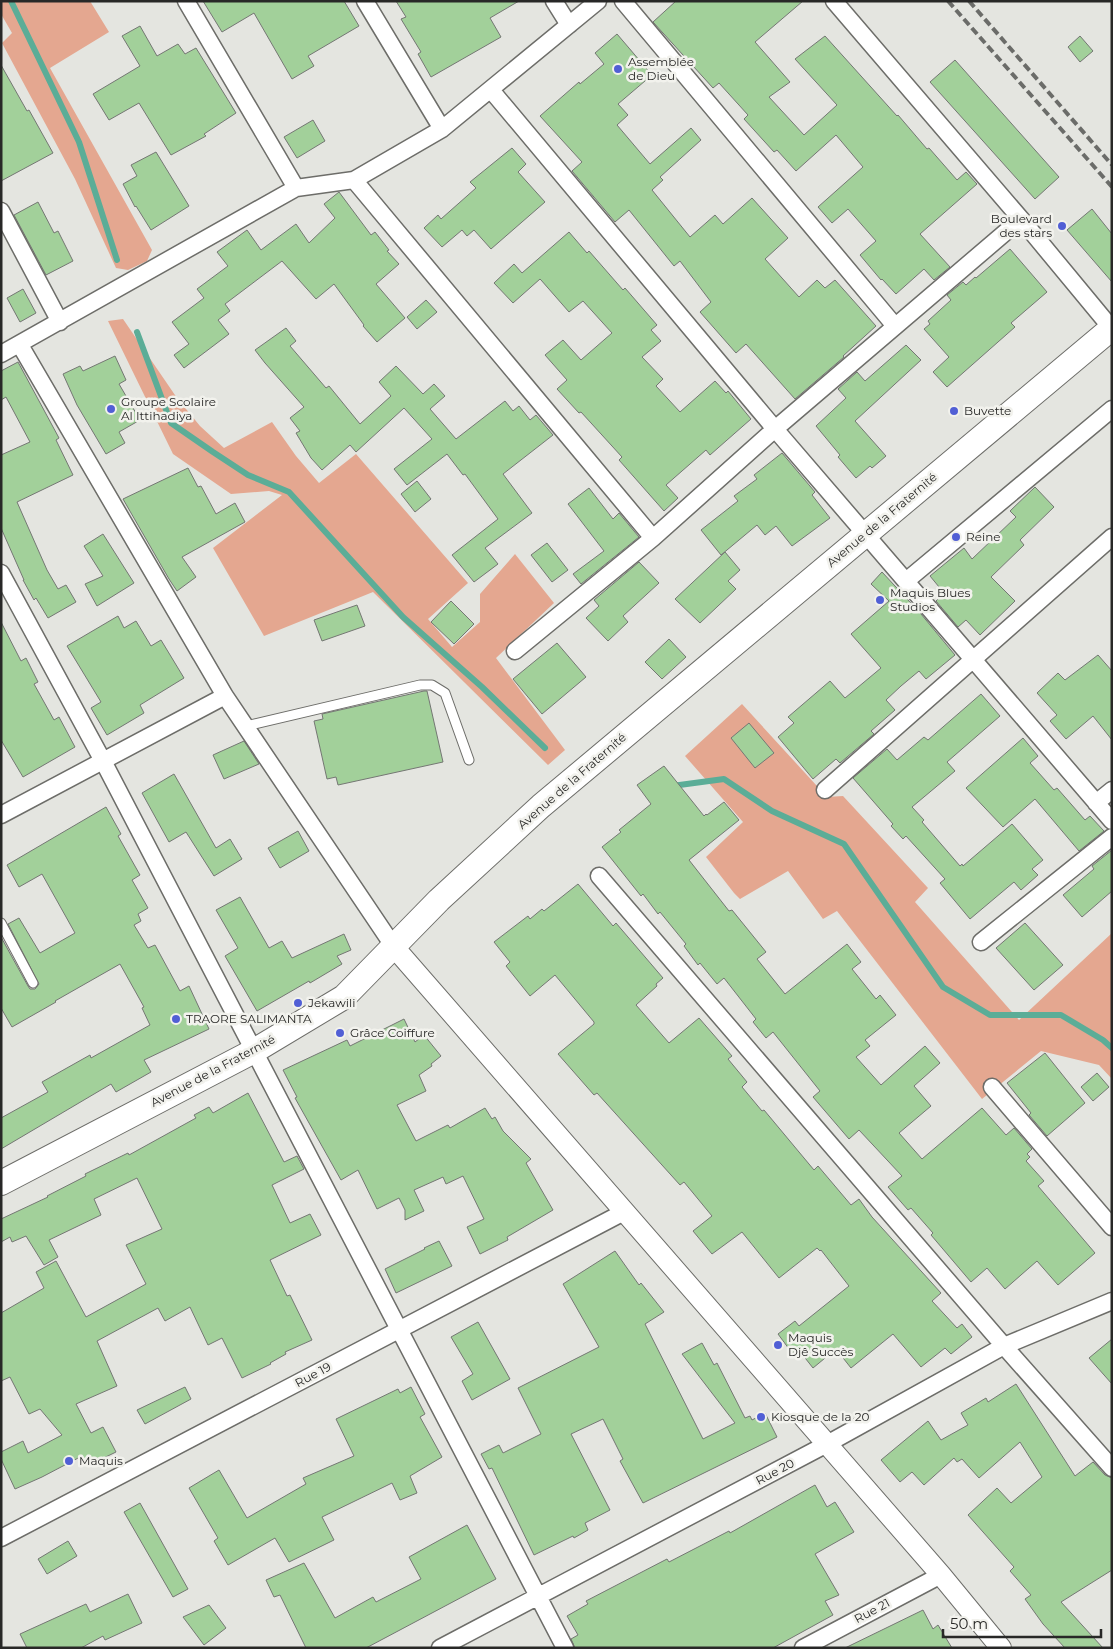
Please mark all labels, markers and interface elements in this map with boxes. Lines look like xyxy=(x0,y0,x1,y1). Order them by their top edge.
place label: Assemblée de Dieu xyxy=(628,54,694,83)
marker: Assemblée de Dieu xyxy=(612,63,624,75)
place label: Boulevard des stars xyxy=(991,211,1052,240)
marker: Boulevard des stars xyxy=(1056,220,1068,232)
place label: Groupe Scolaire Al Ittihadiya xyxy=(121,394,216,423)
marker: Groupe Scolaire Al Ittihadiya xyxy=(105,403,117,415)
place label: Buvette xyxy=(964,403,1011,418)
marker: Buvette xyxy=(948,405,960,417)
street label: Avenue de la Fraternité xyxy=(824,469,940,570)
place label: Reine xyxy=(966,529,1001,544)
marker: Reine xyxy=(950,531,962,543)
place label: Maquis Blues Studios xyxy=(890,585,971,614)
marker: Maquis Blues Studios xyxy=(874,594,886,606)
street label: Avenue de la Fraternité xyxy=(514,729,629,832)
place label: Jekawili xyxy=(307,995,356,1010)
marker: Jekawili xyxy=(292,997,304,1009)
place label: TRAORE SALIMANTA xyxy=(186,1011,312,1026)
marker: TRAORE SALIMANTA xyxy=(170,1013,182,1025)
place label: Grâce Coiffure xyxy=(350,1025,435,1040)
marker: Grâce Coiffure xyxy=(334,1027,346,1039)
street label: Avenue de la Fraternité xyxy=(148,1031,278,1110)
place label: Maquis Djê Succès xyxy=(788,1330,854,1359)
marker: Maquis Djê Succès xyxy=(772,1339,784,1351)
street label: Rue 19 xyxy=(292,1359,333,1390)
place label: Kiosque de la 20 xyxy=(771,1409,870,1424)
marker: Kiosque de la 20 xyxy=(755,1411,767,1423)
place label: Maquis xyxy=(79,1453,123,1468)
marker: Maquis xyxy=(63,1455,75,1467)
street label: Rue 20 xyxy=(753,1455,797,1488)
street label: Rue 21 xyxy=(851,1595,892,1626)
scale bar xyxy=(943,1606,1100,1638)
text: 50 m xyxy=(950,1614,988,1633)

